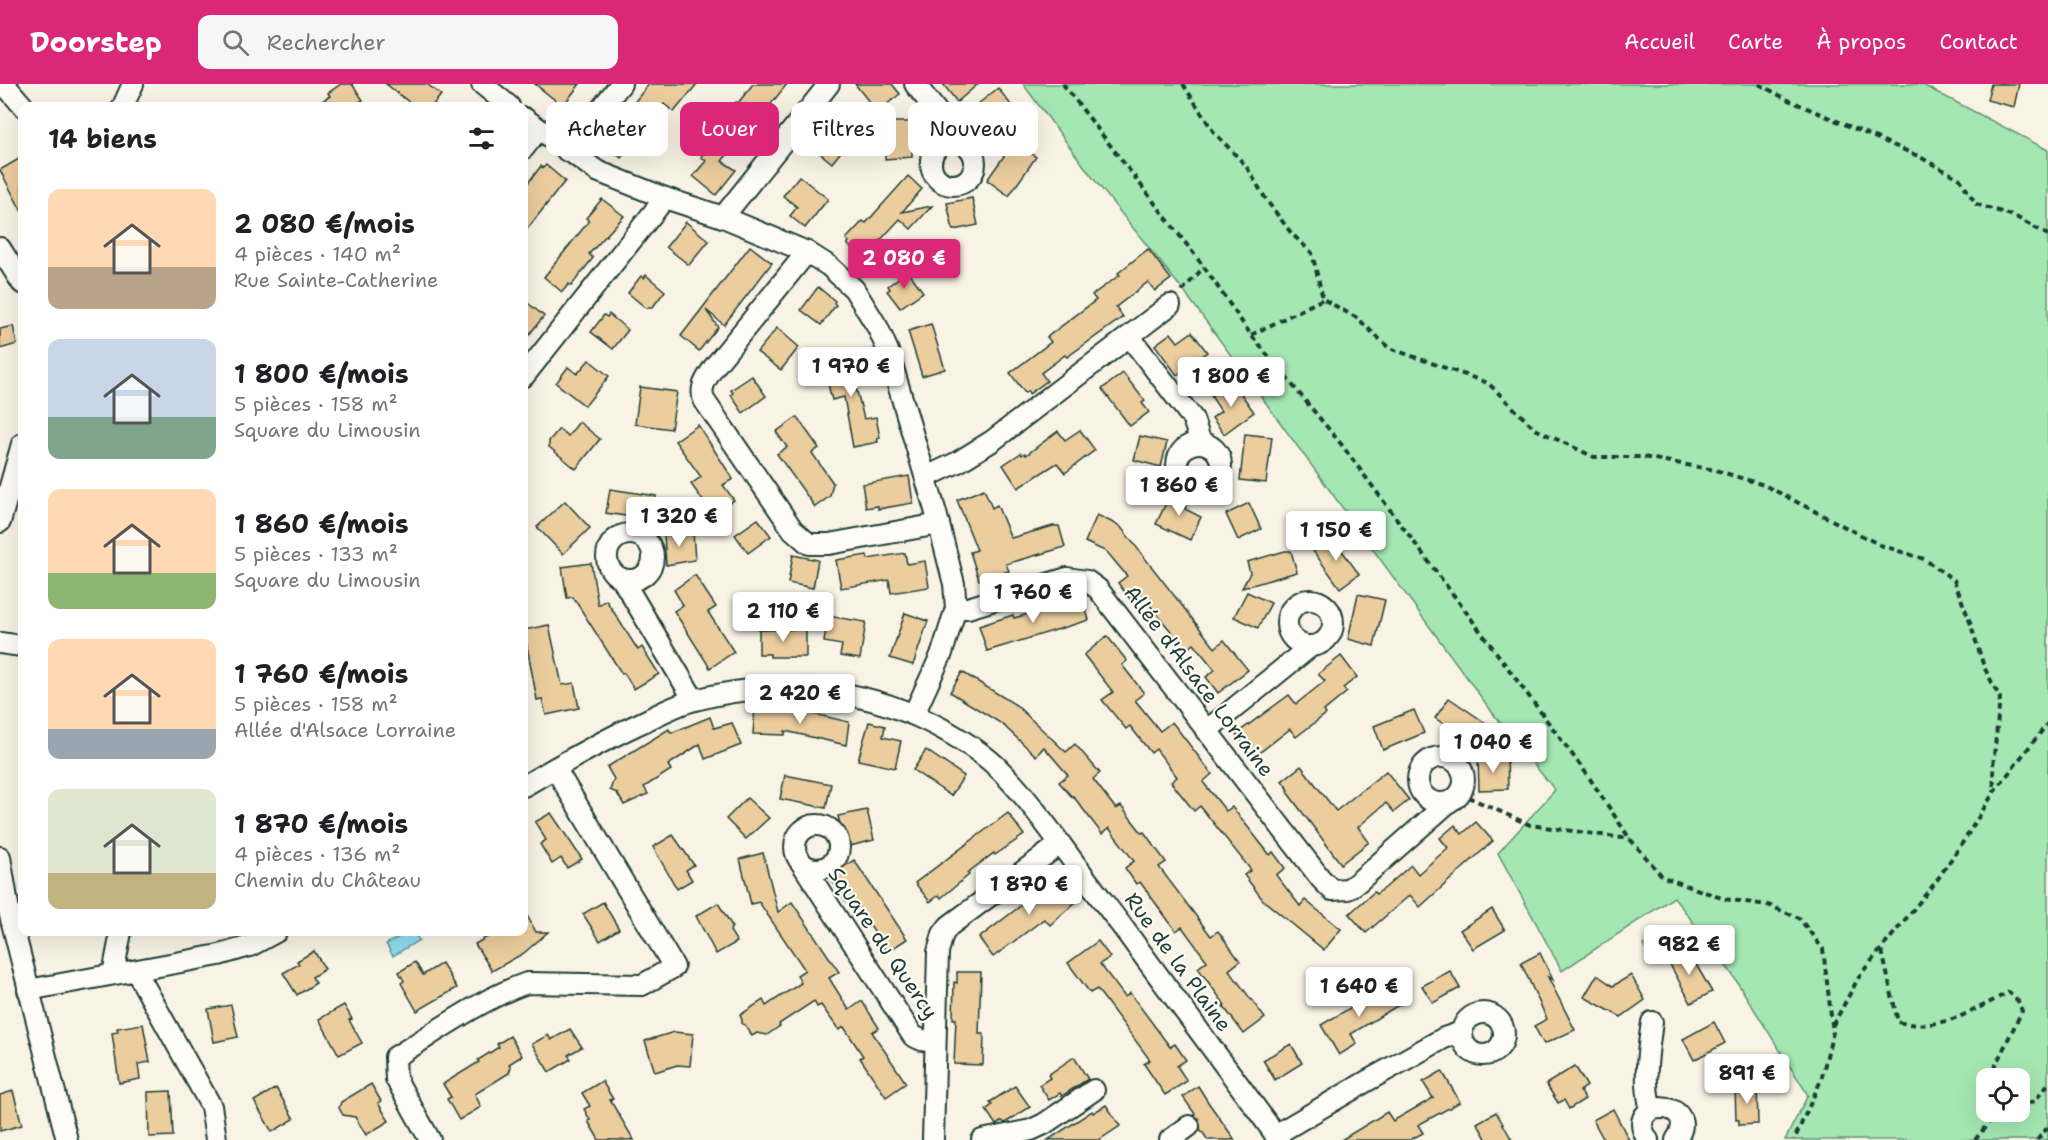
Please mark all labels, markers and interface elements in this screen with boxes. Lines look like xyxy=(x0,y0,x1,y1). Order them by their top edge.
search box xyxy=(198,15,618,69)
text: Doorstep xyxy=(30,23,162,61)
icon: search xyxy=(219,26,252,59)
text: Rechercher xyxy=(267,28,386,57)
text: Accueil xyxy=(1624,28,1695,56)
text: Carte xyxy=(1728,28,1783,56)
text: À propos xyxy=(1816,28,1906,56)
text: Contact xyxy=(1939,28,2018,56)
chip: Acheter xyxy=(546,102,668,156)
chip: Louer xyxy=(680,102,779,156)
chip: Filtres xyxy=(791,102,896,156)
chip: Nouveau xyxy=(908,102,1038,156)
text: 14 biens xyxy=(48,121,157,156)
icon: filters xyxy=(465,122,498,155)
text: 2 080 €/mois xyxy=(234,206,415,241)
icon: home xyxy=(96,213,168,285)
pin: 2 080 € xyxy=(849,239,959,290)
text: 4 pièces · 140 m² xyxy=(234,241,401,267)
text: 2 080 € xyxy=(862,245,946,271)
text: Rue Sainte-Catherine xyxy=(234,267,438,293)
pin: 1 970 € xyxy=(796,347,906,398)
text: 1 970 € xyxy=(812,353,890,379)
text: 1 800 €/mois xyxy=(234,356,409,391)
pin: 1 800 € xyxy=(1176,357,1286,408)
icon: home xyxy=(96,363,168,435)
text: 1 800 € xyxy=(1192,363,1270,389)
text: 5 pièces · 158 m² xyxy=(234,391,398,417)
text: Square du Limousin xyxy=(234,417,421,443)
pin: 1 860 € xyxy=(1124,466,1234,517)
text: 1 860 € xyxy=(1140,472,1218,498)
pin: 1 320 € xyxy=(624,497,734,548)
text: 1 320 € xyxy=(640,503,718,529)
text: 1 860 €/mois xyxy=(234,506,409,541)
pin: 1 150 € xyxy=(1281,511,1391,562)
icon: home xyxy=(96,513,168,585)
text: 1 150 € xyxy=(1300,517,1372,543)
text: 5 pièces · 133 m² xyxy=(234,541,398,567)
text: Square du Limousin xyxy=(234,567,421,593)
pin: 1 760 € xyxy=(978,573,1088,624)
text: 1 760 € xyxy=(994,579,1072,605)
street label: Allée d'Alsace Lorraine xyxy=(1118,580,1280,782)
pin: 2 110 € xyxy=(728,592,838,643)
text: 2 110 € xyxy=(747,598,819,624)
text: 1 760 €/mois xyxy=(234,656,408,691)
icon: home xyxy=(96,663,168,735)
pin: 2 420 € xyxy=(745,674,855,725)
text: 2 420 € xyxy=(759,680,841,706)
text: 5 pièces · 158 m² xyxy=(234,691,398,717)
text: Allée d'Alsace Lorraine xyxy=(234,717,456,743)
pin: 1 040 € xyxy=(1438,723,1548,774)
text: 1 040 € xyxy=(1454,729,1532,755)
text: 1 870 €/mois xyxy=(234,806,408,841)
icon: home xyxy=(96,813,168,885)
text: 4 pièces · 136 m² xyxy=(234,841,401,867)
street label: Square du Quercy xyxy=(822,861,944,1025)
pin: 1 870 € xyxy=(974,865,1084,916)
text: Chemin du Château xyxy=(234,867,421,893)
text: 1 870 € xyxy=(990,871,1068,897)
street label: Rue de la Plaine xyxy=(1118,887,1238,1037)
pin: 982 € xyxy=(1647,925,1731,976)
text: 982 € xyxy=(1658,931,1720,957)
pin: 1 640 € xyxy=(1304,967,1414,1018)
text: 1 640 € xyxy=(1320,973,1398,999)
pin: 891 € xyxy=(1705,1054,1789,1105)
text: 891 € xyxy=(1718,1060,1776,1086)
map controls xyxy=(1976,1068,2030,1122)
button: locate xyxy=(1976,1068,2030,1122)

